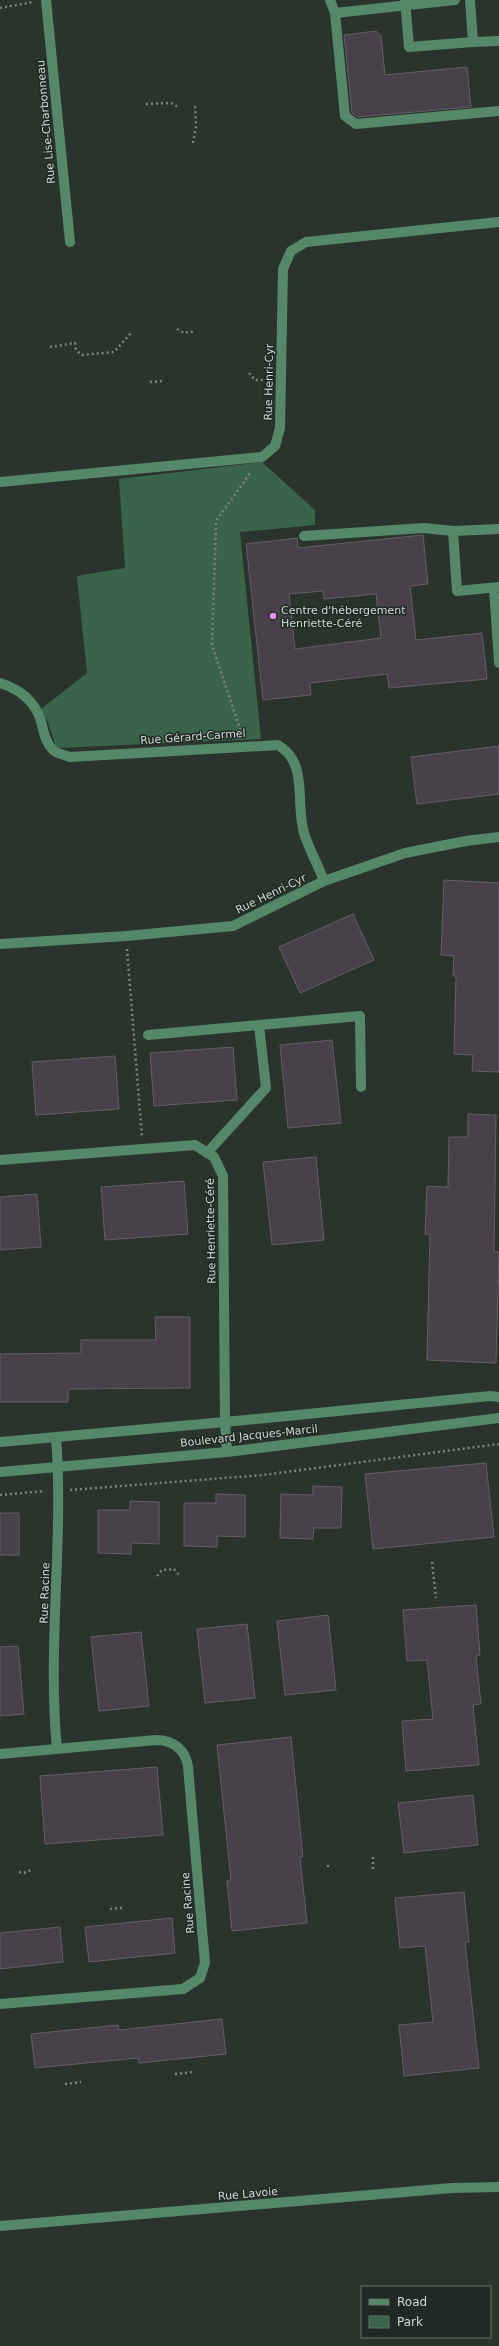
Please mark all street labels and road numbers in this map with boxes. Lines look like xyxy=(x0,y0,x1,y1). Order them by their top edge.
street label: Rue Lise-Charbonneau xyxy=(34,60,58,184)
street label: Rue Henri-Cyr xyxy=(262,343,276,420)
street label: Rue Gérard-Carmel xyxy=(140,727,246,747)
street label: Rue Henri-Cyr xyxy=(234,871,309,917)
street label: Rue Henriette-Céré xyxy=(204,1178,218,1284)
street label: Boulevard Jacques-Marcil xyxy=(180,1422,318,1450)
street label: Rue Racine xyxy=(37,1562,53,1624)
street label: Rue Racine xyxy=(179,1872,197,1934)
street label: Rue Lavoie xyxy=(217,2185,279,2203)

